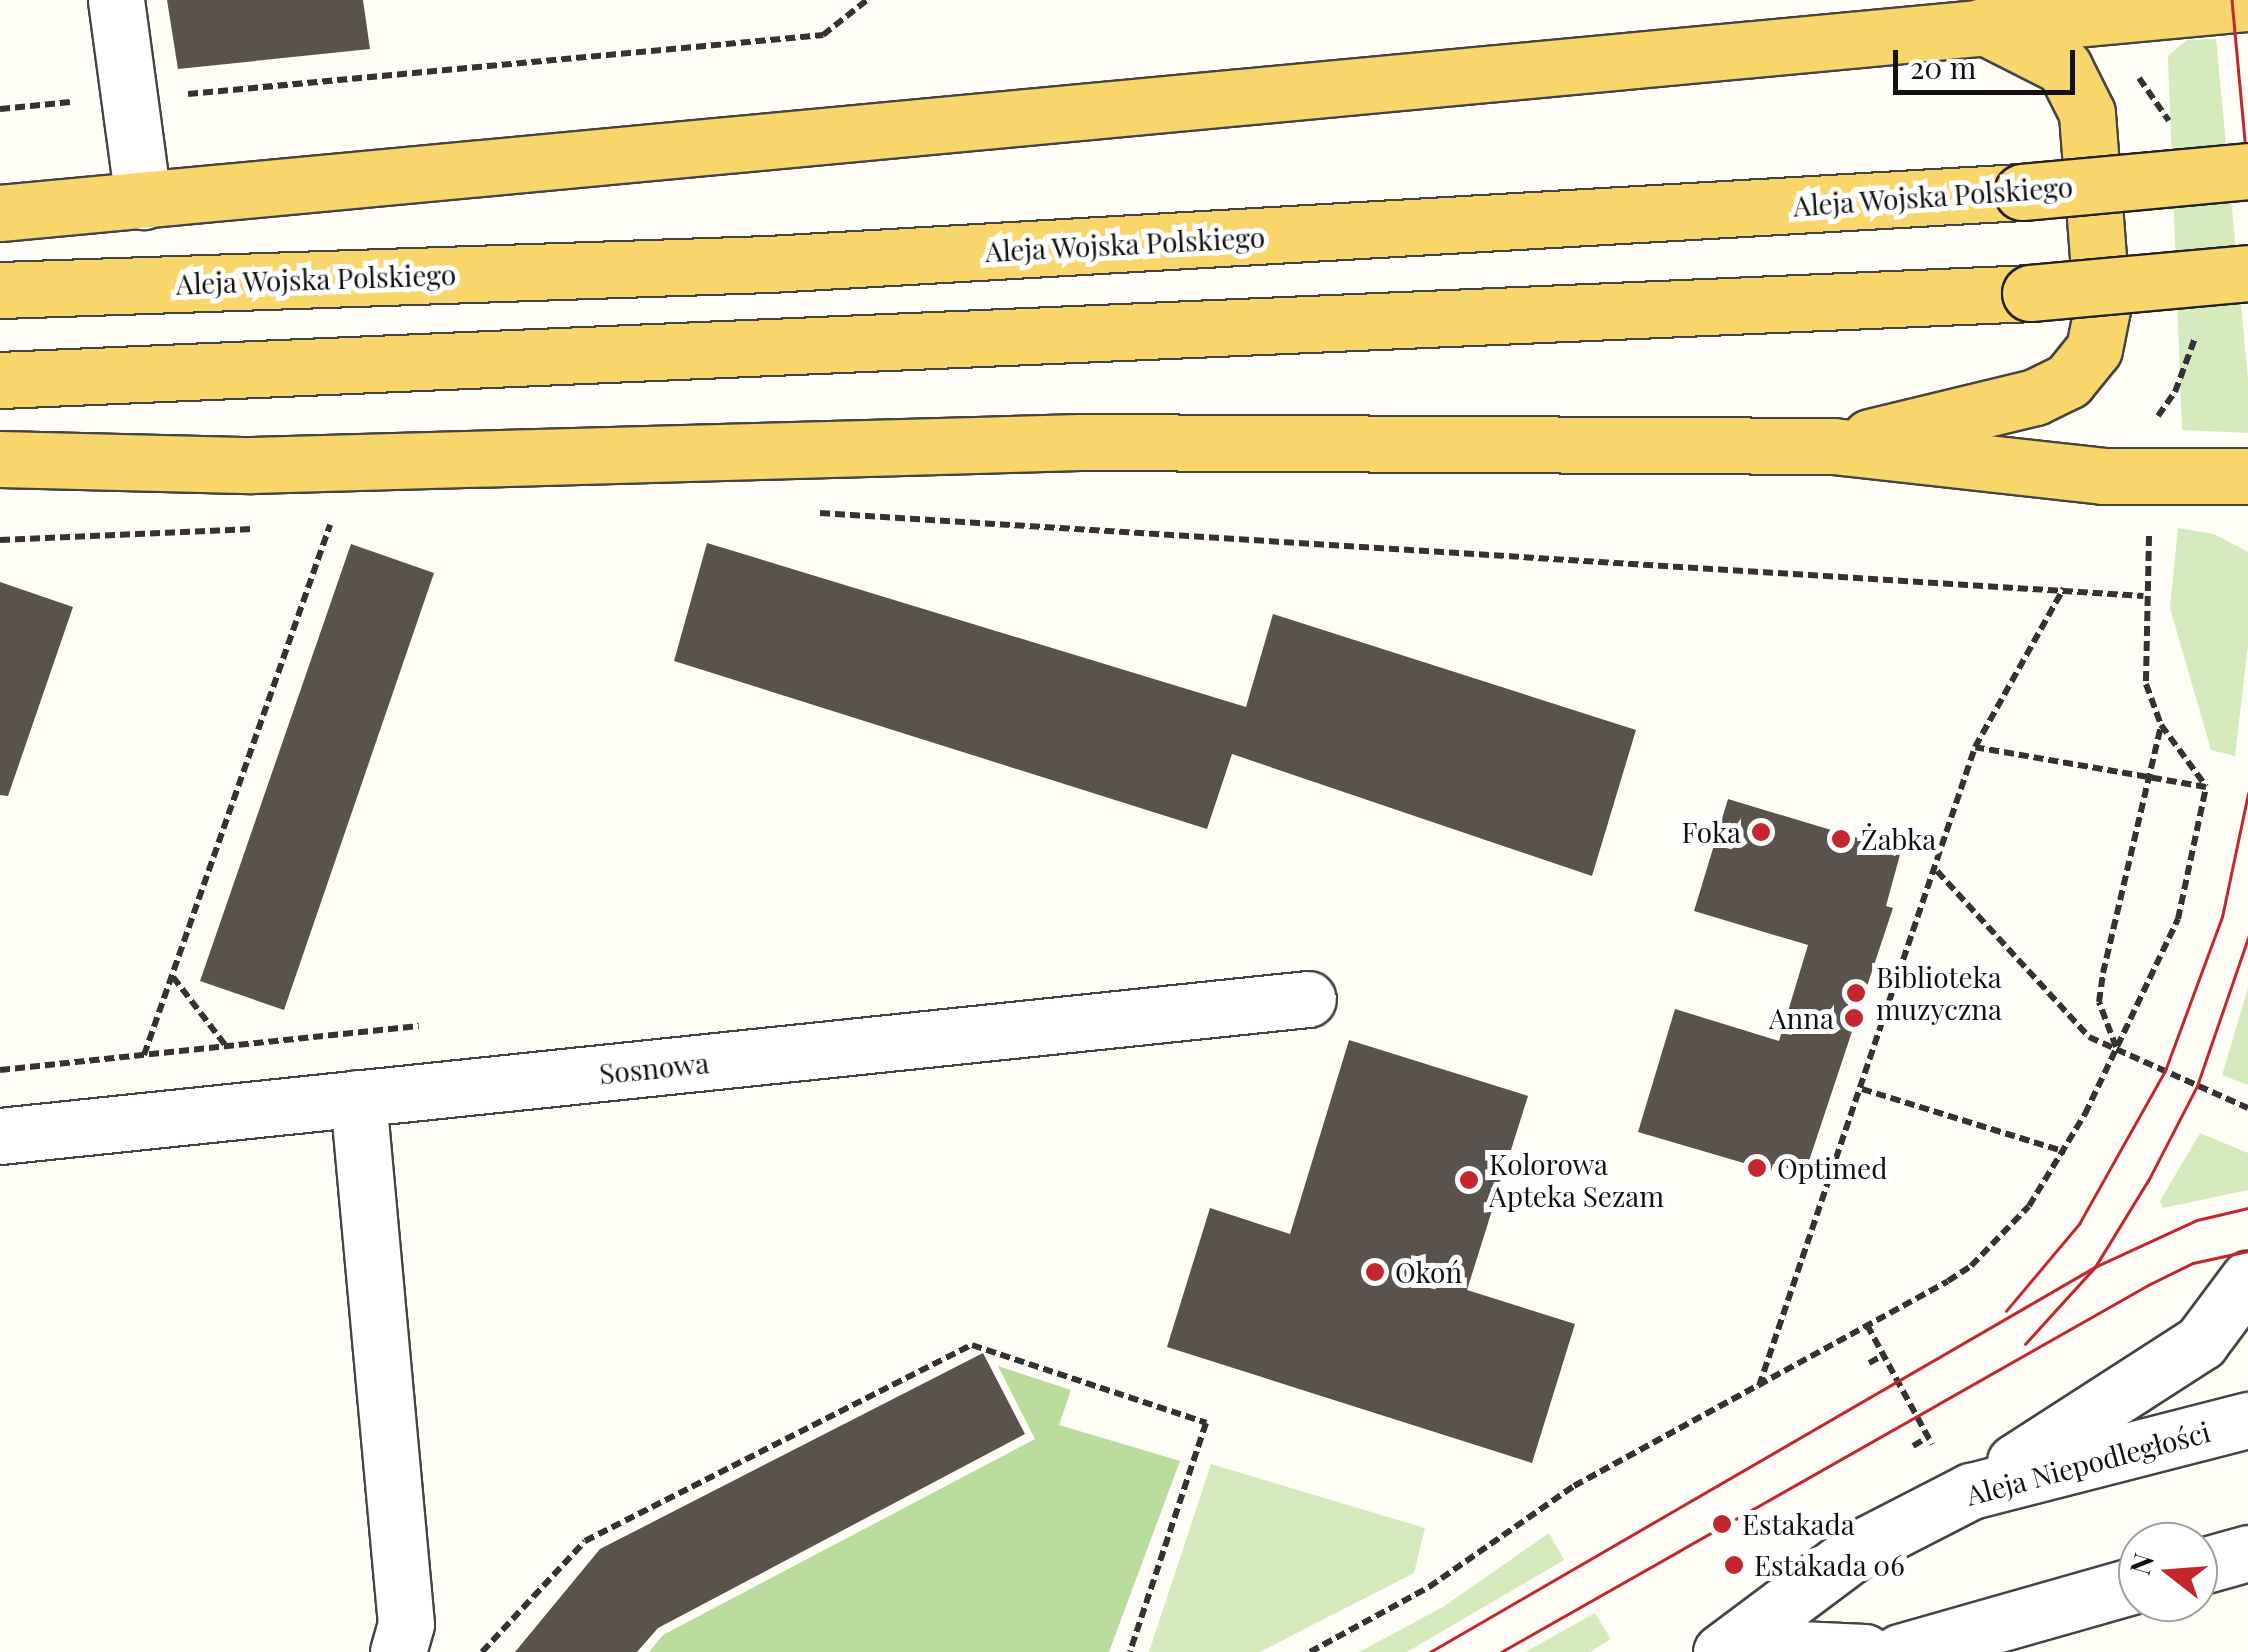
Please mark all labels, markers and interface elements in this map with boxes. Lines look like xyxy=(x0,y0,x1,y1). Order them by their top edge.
scale bar xyxy=(1898,30,2080,92)
text: 20 m xyxy=(1910,47,1976,87)
street label: Aleja Wojska Polskiego xyxy=(1791,169,2075,223)
street label: Aleja Wojska Polskiego xyxy=(983,220,1267,268)
street label: Aleja Wojska Polskiego xyxy=(175,257,457,301)
place label: Foka xyxy=(1682,815,1741,849)
marker: Foka xyxy=(1750,821,1772,843)
place label: Żabka xyxy=(1861,822,1936,856)
marker: Żabka xyxy=(1830,828,1852,850)
place label: Biblioteka muzyczna xyxy=(1876,960,2002,1026)
marker: Biblioteka muzyczna xyxy=(1845,982,1867,1004)
place label: Anna xyxy=(1769,1001,1834,1035)
marker: Anna xyxy=(1843,1007,1865,1029)
street label: Sosnowa xyxy=(597,1046,711,1090)
place label: Kolorowa Apteka Sezam xyxy=(1489,1147,1664,1213)
place label: Optimed xyxy=(1777,1151,1887,1185)
marker: Optimed xyxy=(1746,1157,1768,1179)
marker: Kolorowa Apteka Sezam xyxy=(1458,1169,1480,1191)
place label: Okoń xyxy=(1395,1255,1462,1289)
marker: Okoń xyxy=(1364,1261,1386,1283)
street label: Aleja Niepodległości xyxy=(1962,1414,2214,1512)
place label: Estakada xyxy=(1742,1507,1855,1541)
marker: Estakada xyxy=(1711,1513,1733,1535)
north arrow xyxy=(2118,1522,2218,1622)
place label: Estakada 06 xyxy=(1754,1548,1905,1582)
text: N xyxy=(2120,1549,2161,1579)
marker: Estakada 06 xyxy=(1723,1554,1745,1576)

